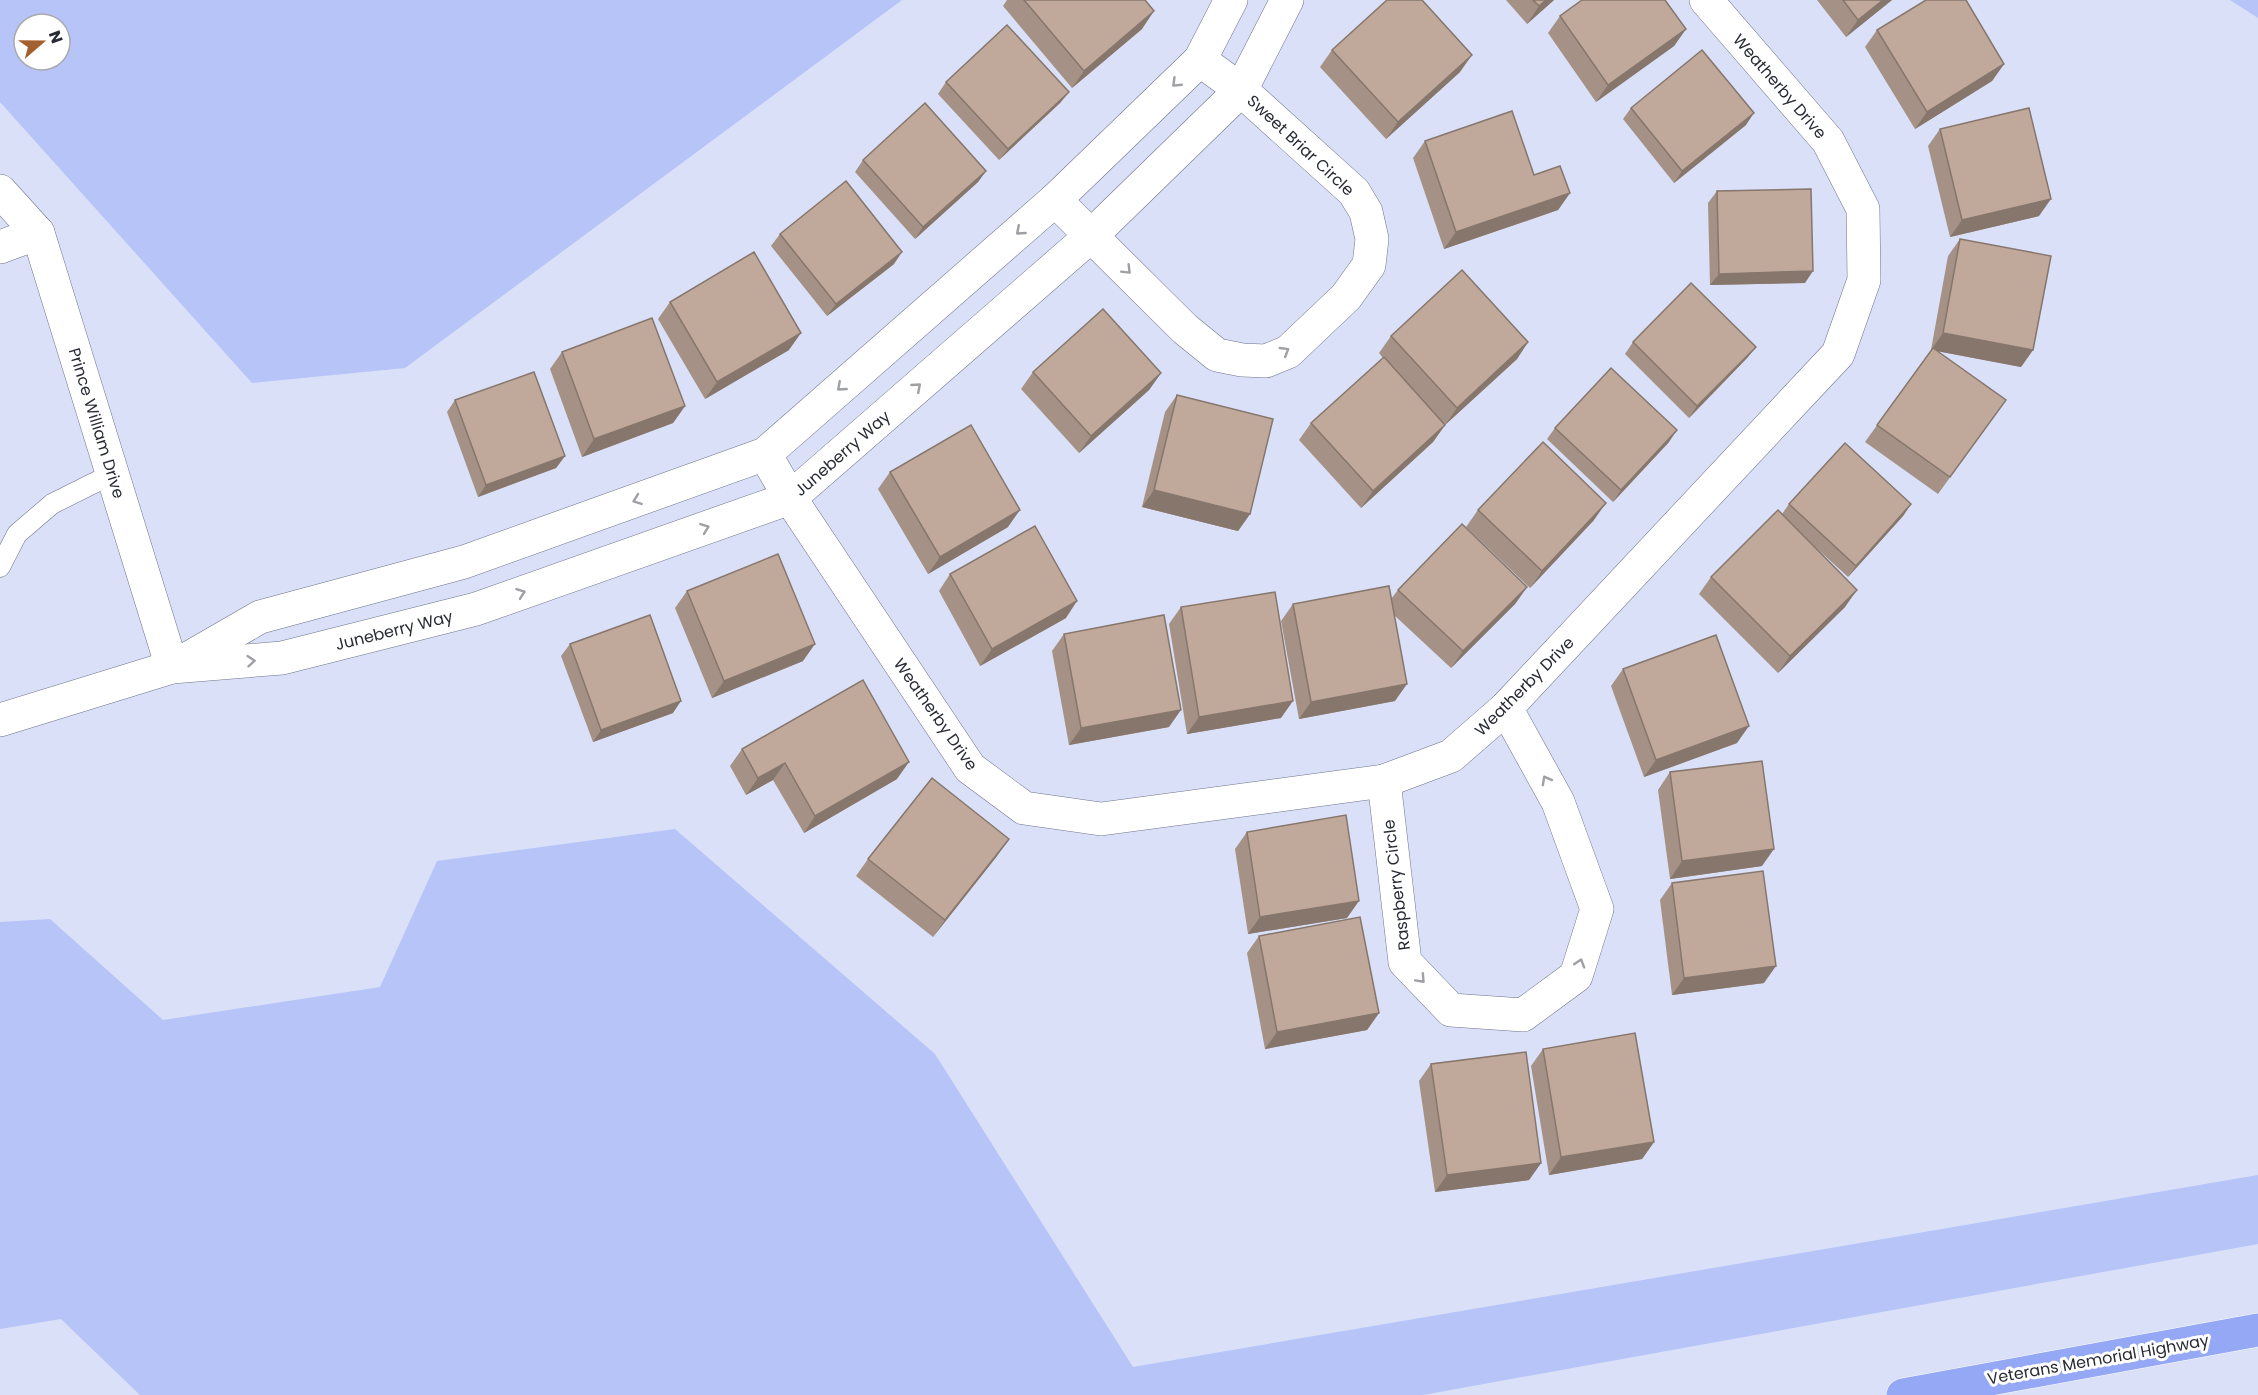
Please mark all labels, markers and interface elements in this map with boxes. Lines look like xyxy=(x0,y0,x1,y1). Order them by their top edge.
north arrow xyxy=(12,12,72,72)
text: N xyxy=(43,27,68,47)
street label: Weatherby Drive xyxy=(1727,29,1832,144)
one-way arrow xyxy=(1173,76,1183,87)
street label: Sweet Briar Circle xyxy=(1242,90,1359,201)
one-way arrow xyxy=(1016,224,1026,235)
one-way arrow xyxy=(1120,263,1131,274)
street label: Prince William Drive xyxy=(63,345,130,501)
one-way arrow xyxy=(1279,347,1290,358)
one-way arrow xyxy=(837,380,848,391)
one-way arrow xyxy=(910,383,921,394)
street label: Juneberry Way xyxy=(789,405,895,502)
one-way arrow xyxy=(632,492,643,505)
one-way arrow xyxy=(699,522,710,535)
one-way arrow xyxy=(516,588,526,601)
street label: Juneberry Way xyxy=(333,605,455,656)
street label: Weatherby Drive xyxy=(1469,631,1579,741)
street label: Weatherby Drive xyxy=(888,653,983,775)
one-way arrow xyxy=(247,654,256,667)
one-way arrow xyxy=(1542,776,1553,787)
street label: Raspberry Circle xyxy=(1377,818,1416,952)
one-way arrow xyxy=(1573,958,1585,969)
one-way arrow xyxy=(1414,972,1425,982)
street label: Veterans Memorial Highway xyxy=(1986,1329,2211,1390)

